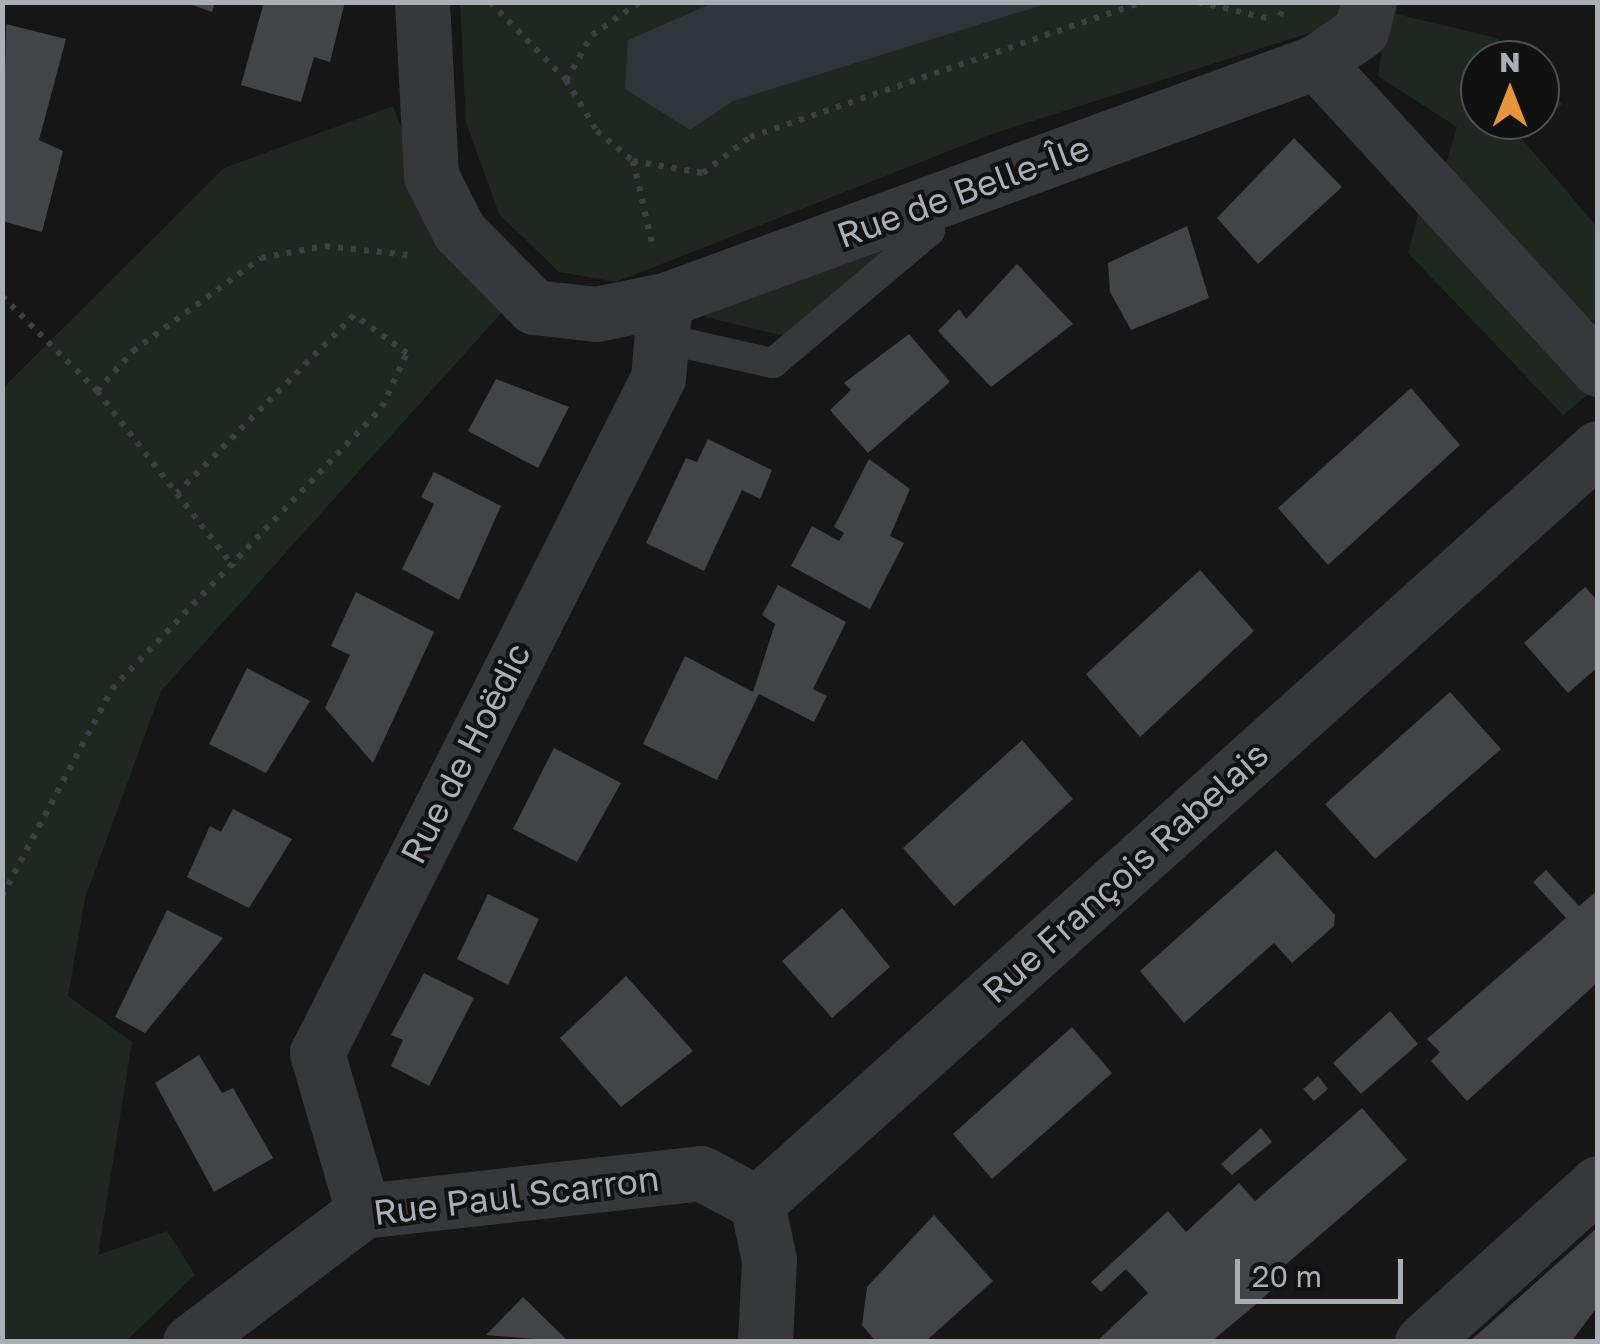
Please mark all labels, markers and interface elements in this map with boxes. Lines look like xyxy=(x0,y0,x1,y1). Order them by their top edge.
north arrow xyxy=(1460,40,1560,140)
text: N xyxy=(1499,45,1521,78)
street label: Rue de Belle-Île xyxy=(831,126,1095,256)
street label: Rue de Hoëdic xyxy=(391,636,539,870)
street label: Rue François Rabelais xyxy=(974,733,1276,1011)
street label: Rue Paul Scarron xyxy=(371,1157,661,1233)
scale bar xyxy=(1240,1239,1408,1301)
text: 20 m xyxy=(1252,1258,1322,1294)

